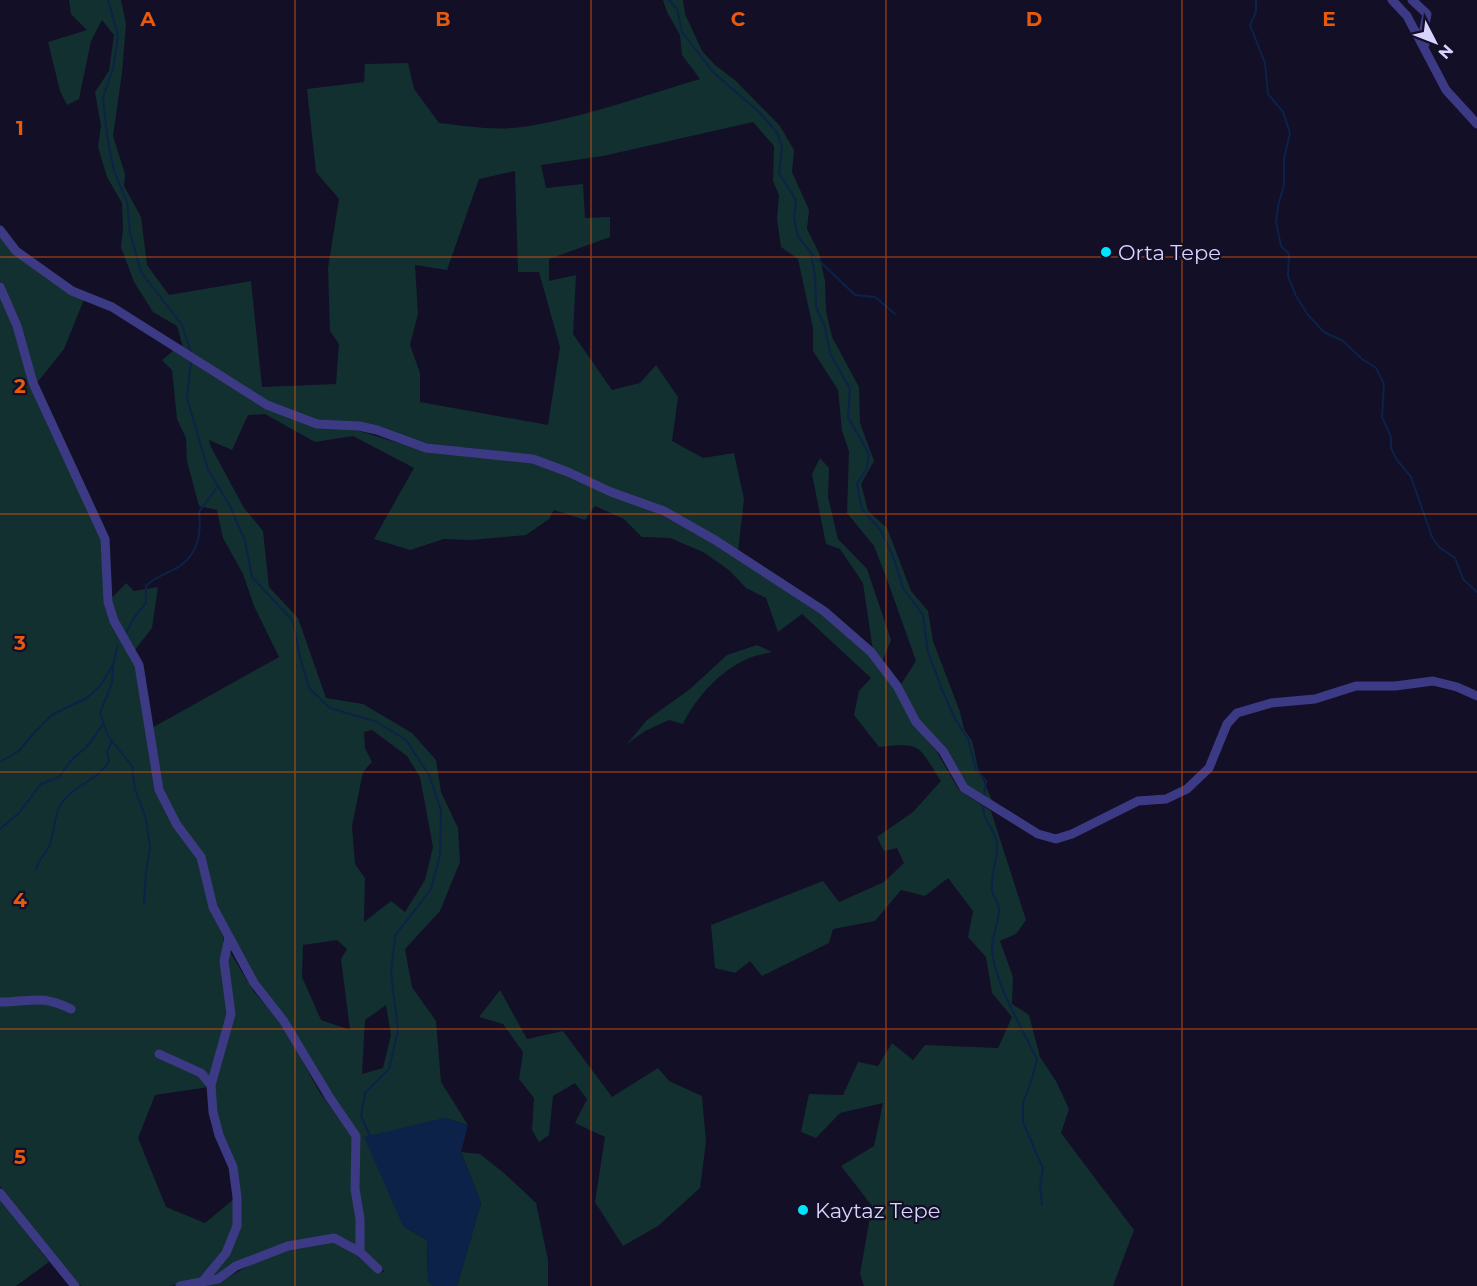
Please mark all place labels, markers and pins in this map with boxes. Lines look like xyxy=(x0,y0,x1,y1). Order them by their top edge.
place label: Orta Tepe xyxy=(1118,240,1221,265)
marker: Orta Tepe xyxy=(1099,245,1113,259)
place label: Kaytaz Tepe xyxy=(815,1198,940,1223)
marker: Kaytaz Tepe xyxy=(796,1203,810,1217)

